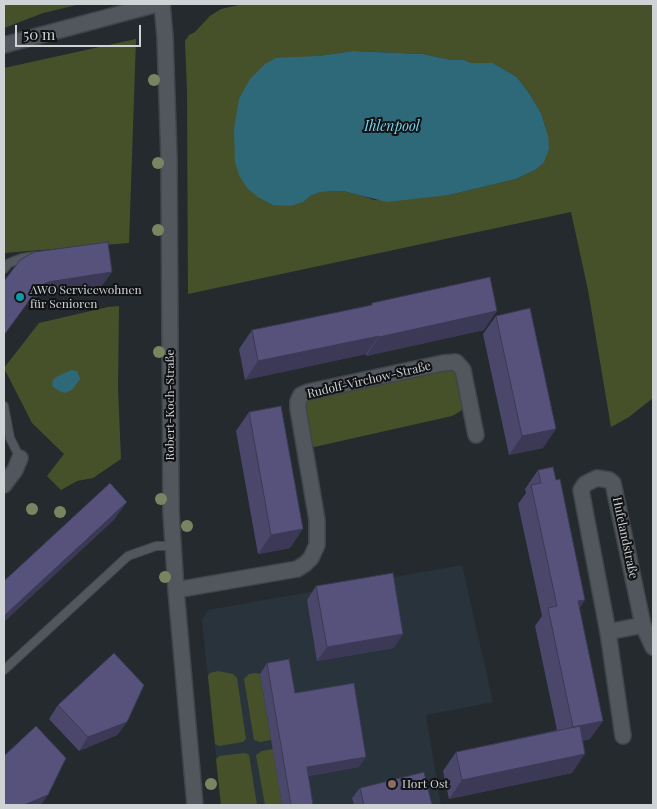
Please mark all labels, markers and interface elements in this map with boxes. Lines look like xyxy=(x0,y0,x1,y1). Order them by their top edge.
scale bar xyxy=(18,15,144,47)
text: 50 m xyxy=(23,24,55,44)
water label: Ihlenpool xyxy=(364,119,420,135)
place label: AWO Servicewohnen für Senioren xyxy=(30,283,142,311)
marker: AWO Servicewohnen für Senioren xyxy=(14,291,26,303)
street label: Robert-Koch-Straße xyxy=(163,349,177,461)
street label: Rudolf-Virchow-Straße xyxy=(306,359,432,401)
street label: Hufelandstraße xyxy=(609,496,641,580)
place label: Hort Ost xyxy=(402,777,449,791)
marker: Hort Ost xyxy=(386,778,398,790)

